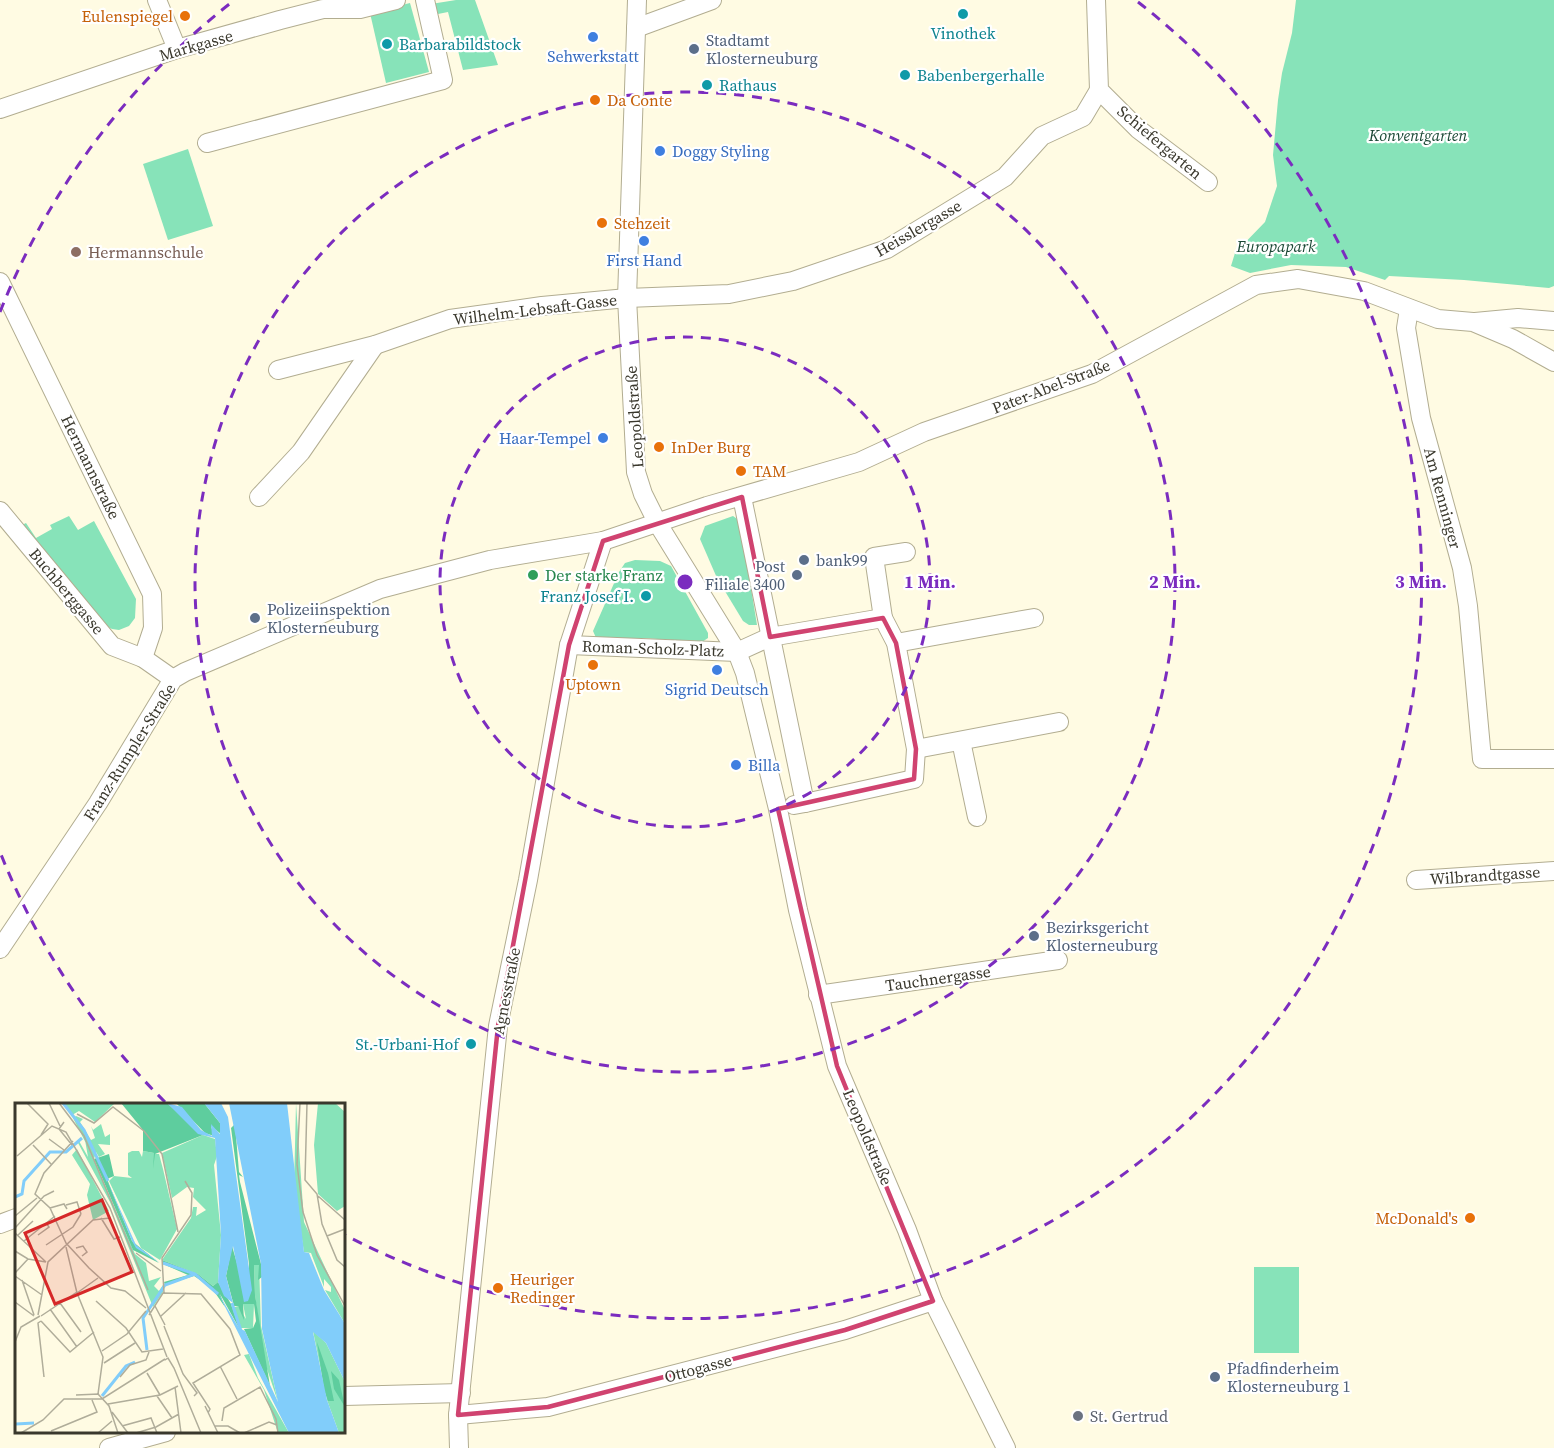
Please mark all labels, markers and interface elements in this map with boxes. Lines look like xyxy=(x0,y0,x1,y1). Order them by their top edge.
place label: Eulenspiegel xyxy=(82,5,173,27)
marker: Vinothek xyxy=(956,7,970,21)
marker: Eulenspiegel xyxy=(178,9,192,23)
place label: Vinothek xyxy=(931,22,996,44)
street label: Markgasse xyxy=(157,24,235,66)
place label: Stadtamt Klosterneuburg xyxy=(706,29,818,69)
marker: Sehwerkstatt xyxy=(586,30,600,44)
place label: Barbarabildstock xyxy=(399,33,521,55)
marker: Barbarabildstock xyxy=(380,37,394,51)
marker: Stadtamt Klosterneuburg xyxy=(687,42,701,56)
place label: Sehwerkstatt xyxy=(547,45,639,67)
place label: Babenbergerhalle xyxy=(917,64,1045,86)
marker: Babenbergerhalle xyxy=(898,68,912,82)
place label: Rathaus xyxy=(719,74,777,96)
marker: Rathaus xyxy=(700,78,714,92)
place label: Da Conte xyxy=(607,89,672,111)
marker: Da Conte xyxy=(588,93,602,107)
street label: Schiefergarten xyxy=(1113,100,1207,184)
park label: Konventgarten xyxy=(1368,124,1467,146)
place label: Doggy Styling xyxy=(672,140,769,162)
marker: Doggy Styling xyxy=(653,144,667,158)
street label: Heisslergasse xyxy=(871,194,965,262)
place label: Stehzeit xyxy=(614,212,671,234)
marker: Stehzeit xyxy=(595,216,609,230)
marker: First Hand xyxy=(637,234,651,248)
park label: Europapark xyxy=(1236,235,1316,257)
place label: Hermannschule xyxy=(88,241,203,263)
marker: Hermannschule xyxy=(69,245,83,259)
place label: First Hand xyxy=(606,249,682,271)
street label: Wilhelm-Lebsaft-Gasse xyxy=(452,288,618,330)
street label: Pater-Abel-Straße xyxy=(989,353,1113,419)
street label: Leopoldstraße xyxy=(619,365,649,469)
street label: Hermannstraße xyxy=(56,411,126,523)
place label: Haar-Tempel xyxy=(499,427,591,449)
marker: Haar-Tempel xyxy=(596,431,610,445)
place label: InDer Burg xyxy=(671,436,751,458)
marker: InDer Burg xyxy=(652,440,666,454)
street label: Am Renninger xyxy=(1419,445,1467,551)
place label: TAM xyxy=(753,460,786,482)
marker: TAM xyxy=(734,464,748,478)
street label: Buchberggasse xyxy=(24,543,110,639)
place label: bank99 xyxy=(816,549,868,571)
marker: bank99 xyxy=(797,553,811,567)
place label: Post Filiale 3400 xyxy=(705,555,786,595)
place label: Der starke Franz xyxy=(545,564,663,586)
marker: Der starke Franz xyxy=(526,568,540,582)
marker: Post Filiale 3400 xyxy=(790,568,804,582)
text: 1 Min. xyxy=(904,569,956,594)
text: 2 Min. xyxy=(1149,569,1201,594)
text: 3 Min. xyxy=(1395,569,1447,594)
centre of rings xyxy=(675,572,695,592)
place label: Franz Josef I. xyxy=(540,585,634,607)
marker: Franz Josef I. xyxy=(639,589,653,603)
place label: Polizeiinspektion Klosterneuburg xyxy=(267,598,391,638)
marker: Polizeiinspektion Klosterneuburg xyxy=(248,611,262,625)
street label: Roman-Scholz-Platz xyxy=(582,635,724,661)
marker: Uptown xyxy=(586,658,600,672)
marker: Sigrid Deutsch xyxy=(710,663,724,677)
place label: Uptown xyxy=(565,673,621,695)
place label: Sigrid Deutsch xyxy=(665,678,769,700)
street label: Franz-Rumpler-Straße xyxy=(78,679,180,825)
place label: Billa xyxy=(748,754,781,776)
marker: Billa xyxy=(729,758,743,772)
street label: Wilbrandtgasse xyxy=(1429,860,1541,890)
place label: Bezirksgericht Klosterneuburg xyxy=(1046,916,1158,956)
marker: Bezirksgericht Klosterneuburg xyxy=(1027,929,1041,943)
street label: Agnesstraße xyxy=(487,946,525,1036)
street label: Tauchnergasse xyxy=(884,960,992,996)
place label: St.-Urbani-Hof xyxy=(356,1033,460,1055)
marker: St.-Urbani-Hof xyxy=(464,1037,478,1051)
street label: Leopoldstraße xyxy=(838,1085,898,1189)
inset map xyxy=(15,1103,345,1433)
place label: McDonald's xyxy=(1375,1207,1458,1229)
marker: McDonald's xyxy=(1463,1211,1477,1225)
place label: Heuriger Redinger xyxy=(510,1268,575,1308)
marker: Heuriger Redinger xyxy=(491,1281,505,1295)
street label: Ottogasse xyxy=(662,1348,734,1388)
place label: Pfadfinderheim Klosterneuburg 1 xyxy=(1227,1357,1351,1397)
marker: Pfadfinderheim Klosterneuburg 1 xyxy=(1208,1370,1222,1384)
place label: St. Gertrud xyxy=(1090,1405,1168,1427)
marker: St. Gertrud xyxy=(1071,1409,1085,1423)

